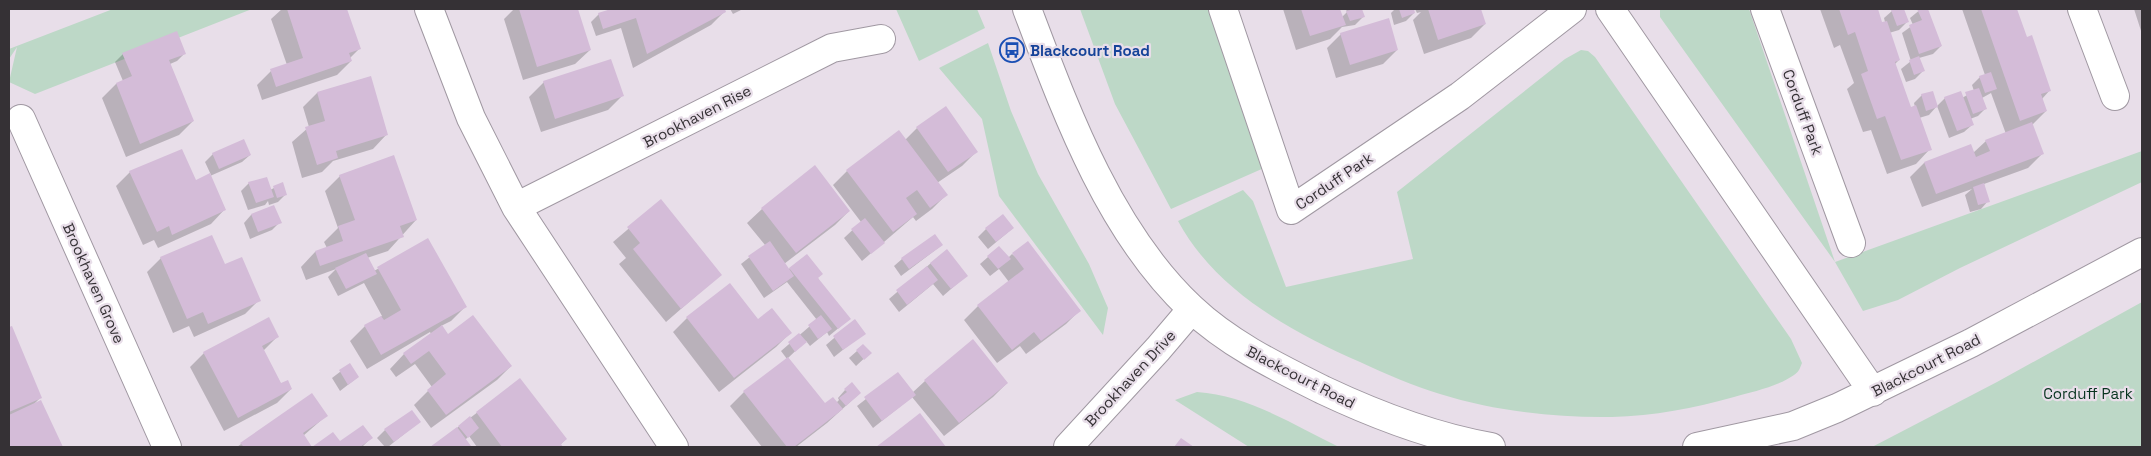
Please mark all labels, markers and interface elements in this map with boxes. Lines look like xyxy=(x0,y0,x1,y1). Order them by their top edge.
bus stop icon: Blackcourt Road xyxy=(999,37,1025,63)
place label: Blackcourt Road xyxy=(1030,41,1150,60)
street label: Corduff Park xyxy=(1779,67,1827,157)
street label: Brookhaven Rise xyxy=(640,80,754,151)
street label: Corduff Park xyxy=(1292,148,1376,214)
street label: Brookhaven Grove xyxy=(59,220,129,346)
street label: Brookhaven Drive xyxy=(1080,326,1180,430)
street label: Blackcourt Road xyxy=(1869,329,1983,401)
street label: Blackcourt Road xyxy=(1244,341,1358,413)
park label: Corduff Park xyxy=(2043,384,2133,403)

